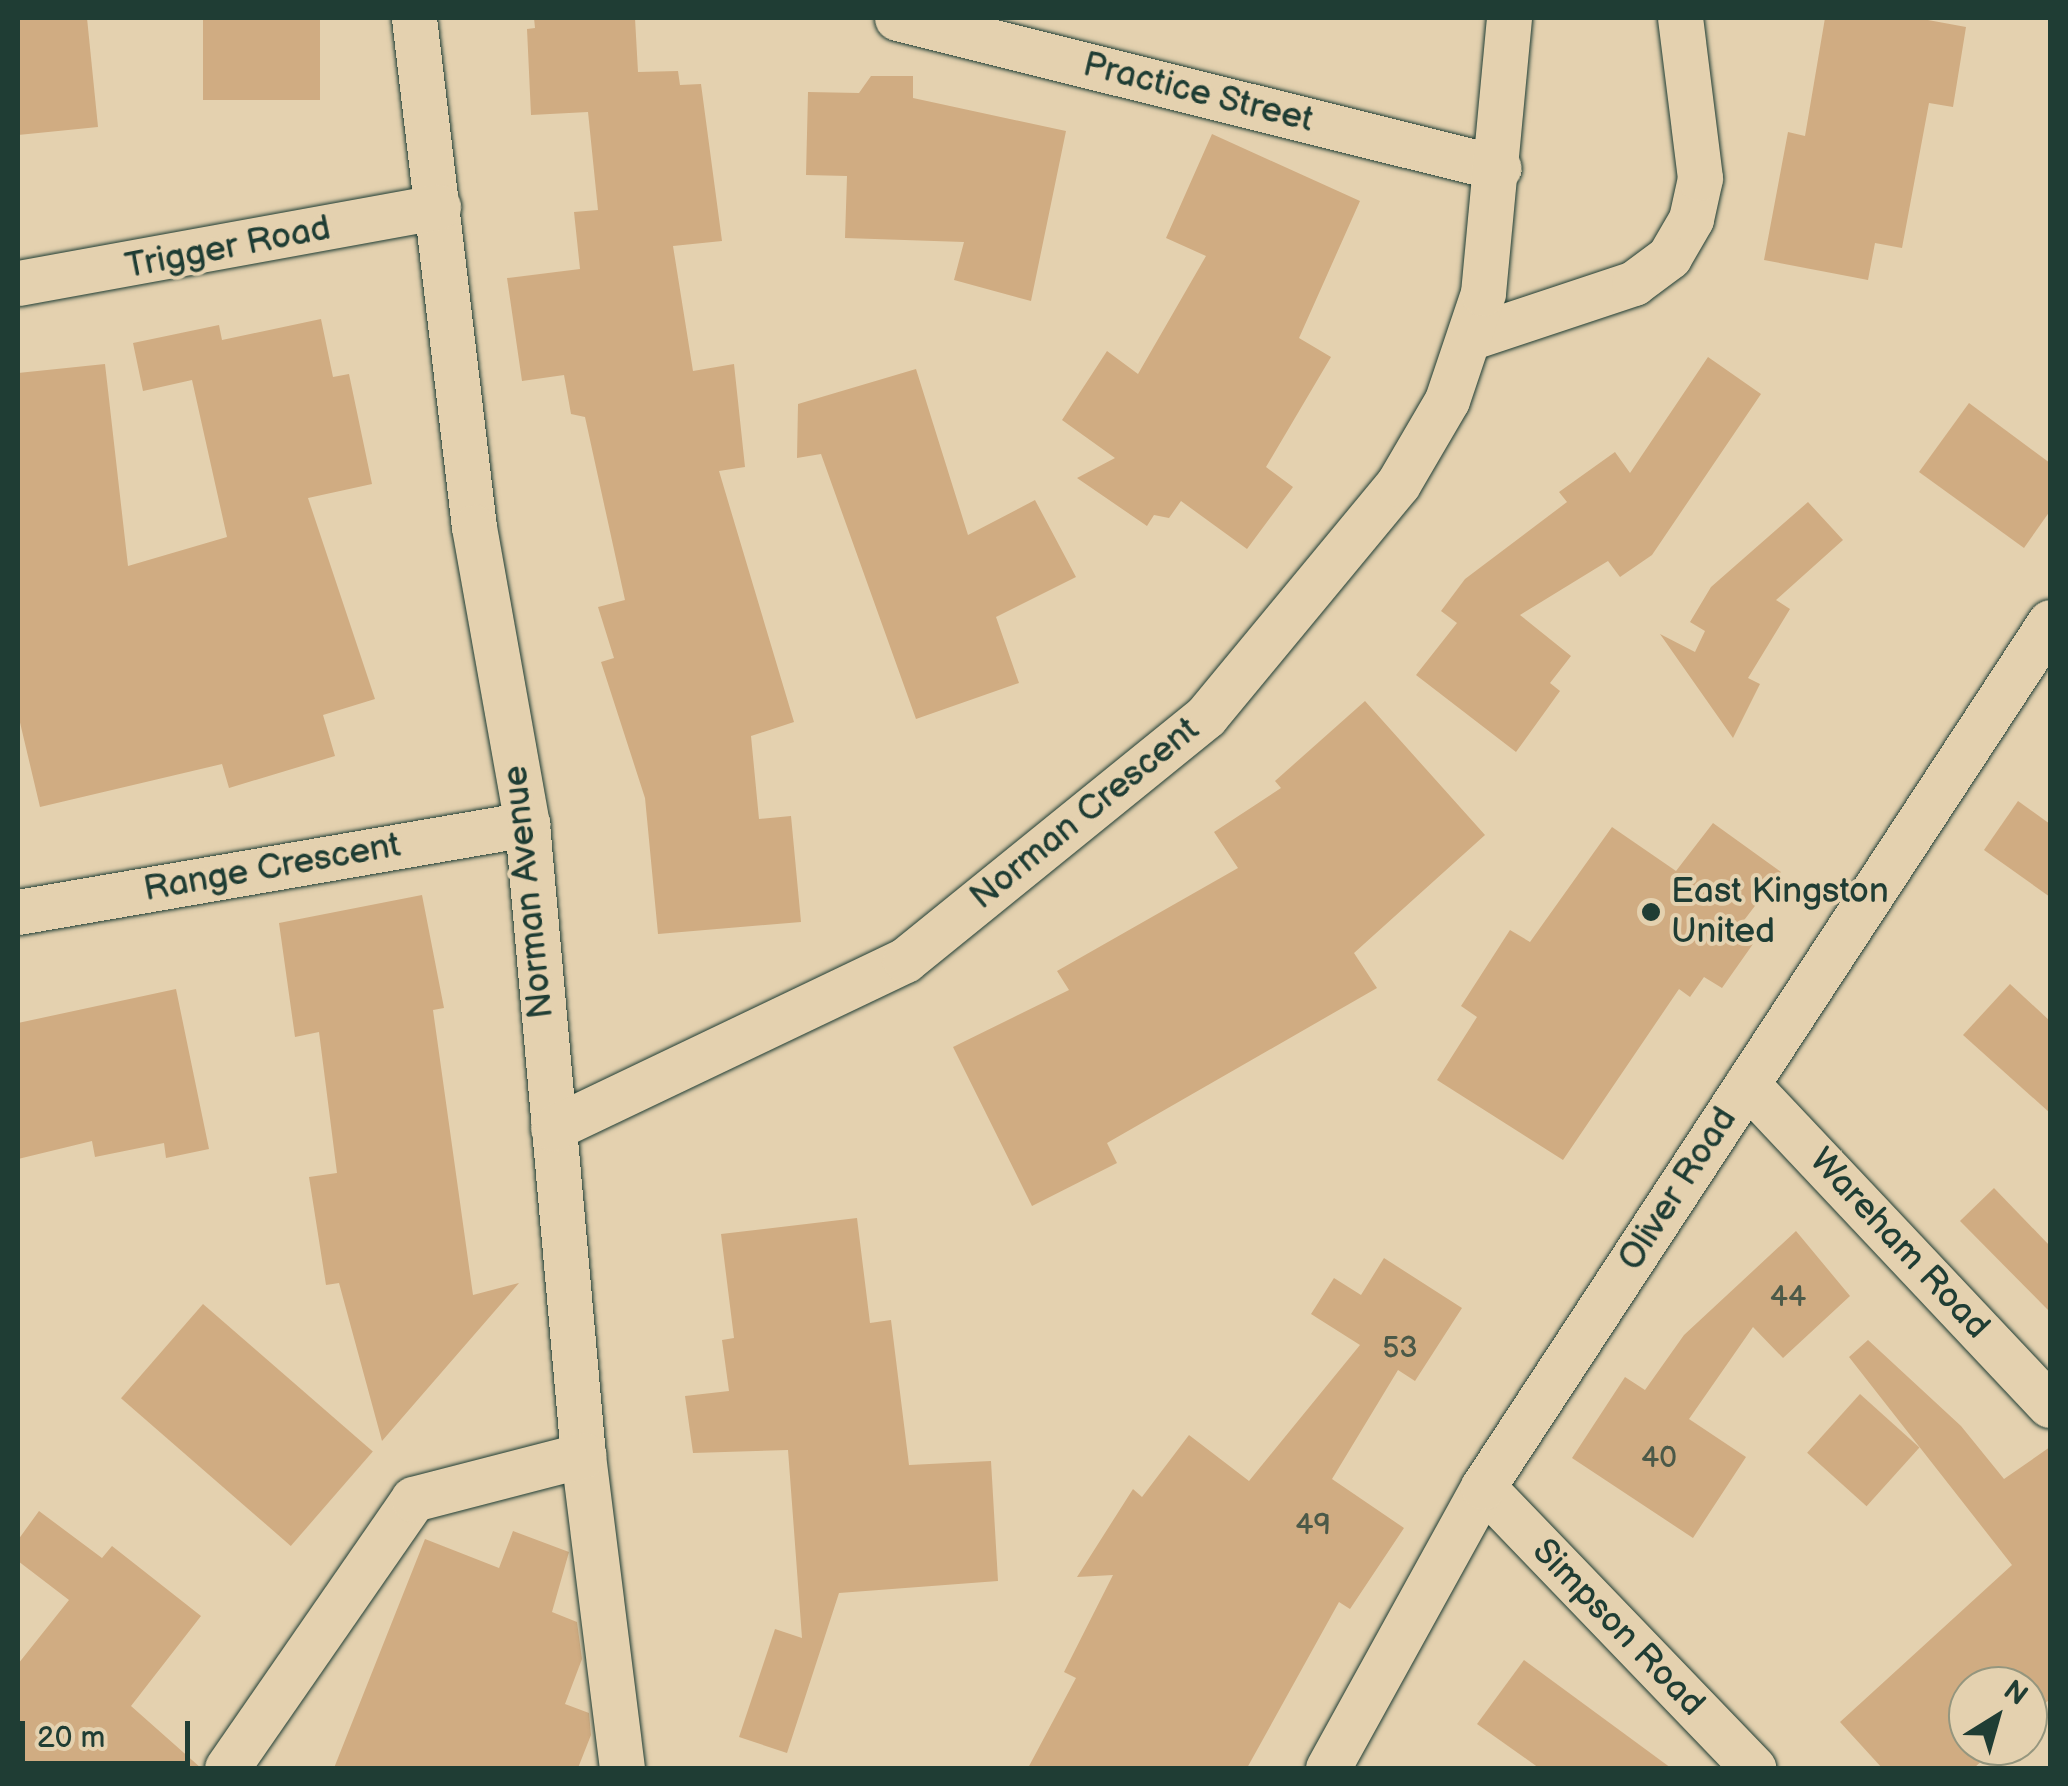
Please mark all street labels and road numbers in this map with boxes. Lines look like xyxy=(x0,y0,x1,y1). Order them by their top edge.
street label: Practice Street xyxy=(1078,44,1318,142)
street label: Trigger Road xyxy=(122,208,334,288)
street label: Norman Crescent xyxy=(962,709,1208,919)
street label: Norman Avenue xyxy=(495,763,563,1021)
street label: Range Crescent xyxy=(140,825,404,911)
street label: Oliver Road xyxy=(1610,1100,1746,1278)
street label: Wareham Road xyxy=(1800,1140,1998,1348)
street label: Simpson Road xyxy=(1523,1531,1713,1725)

